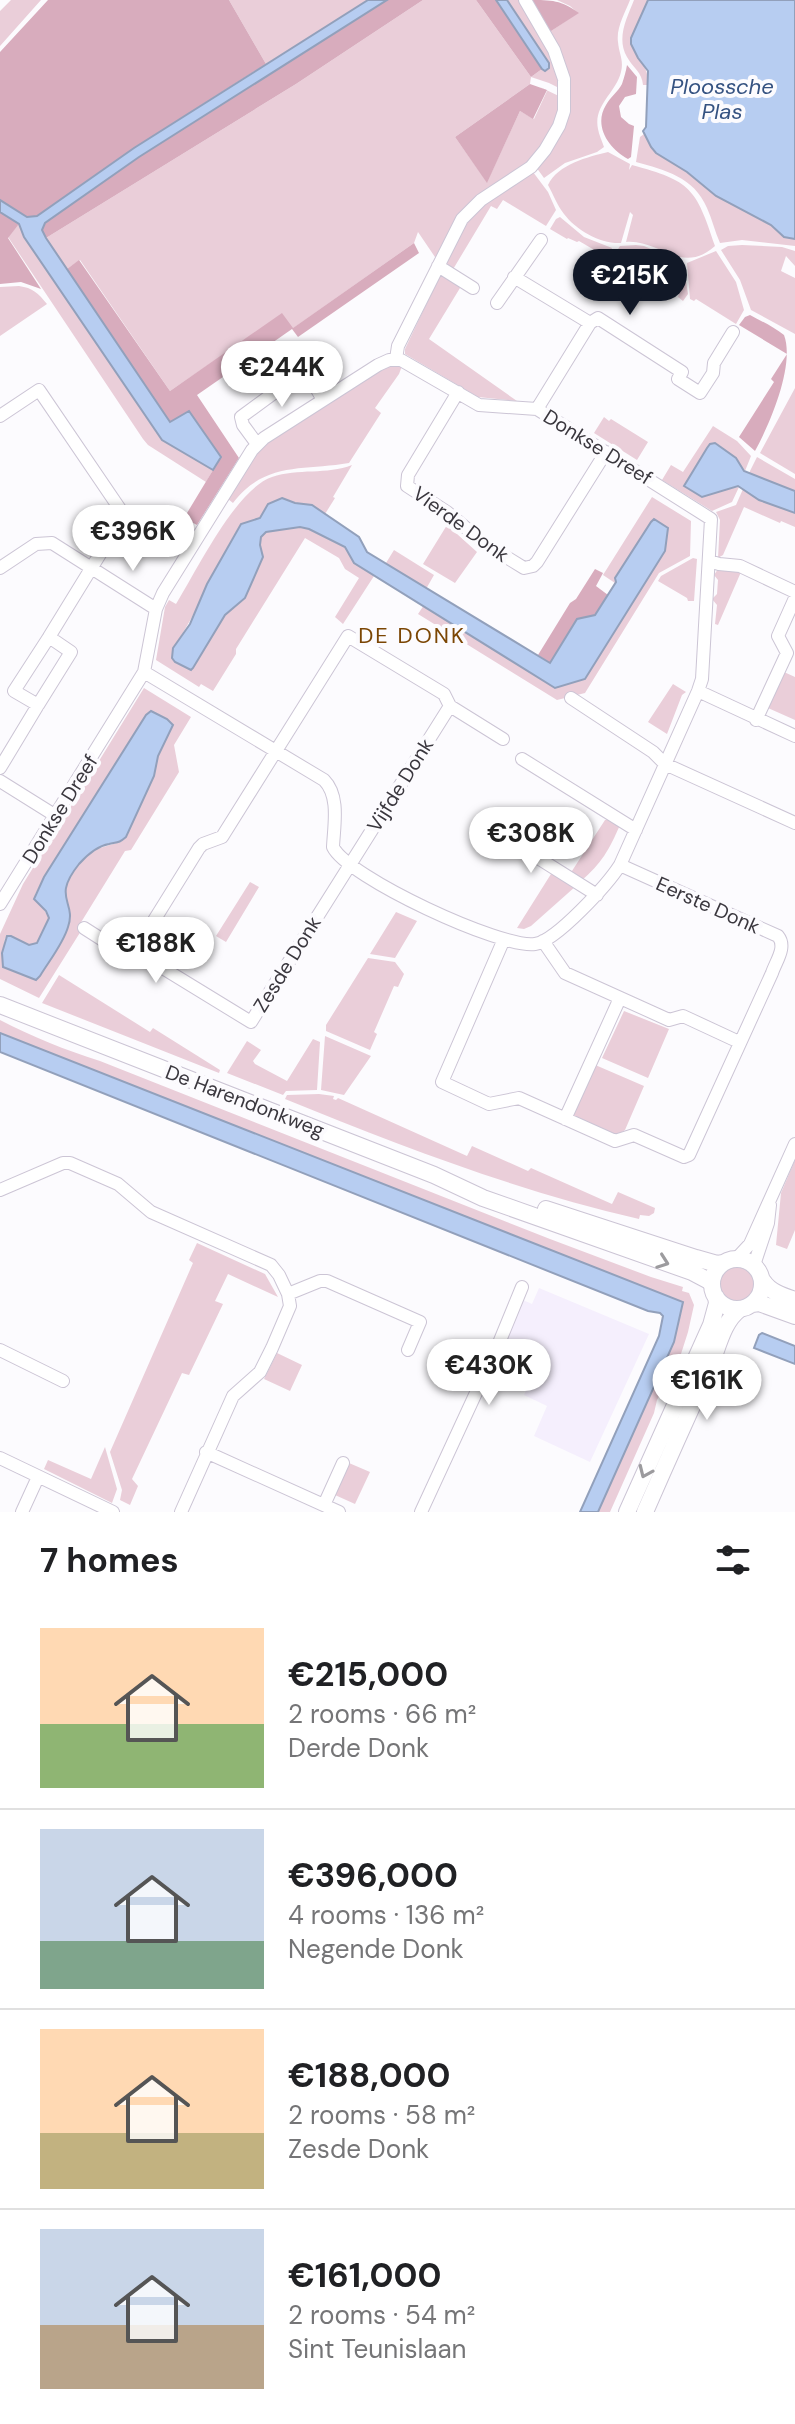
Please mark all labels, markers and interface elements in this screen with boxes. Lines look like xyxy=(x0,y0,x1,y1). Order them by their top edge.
water label: Ploossche Plas xyxy=(670,72,774,126)
pin: €215K xyxy=(574,249,686,317)
text: €215K xyxy=(591,258,669,292)
pin: €244K xyxy=(226,341,338,409)
text: €244K xyxy=(239,350,325,384)
street label: Donkse Dreef xyxy=(539,403,657,491)
street label: Vierde Donk xyxy=(408,480,514,568)
pin: €396K xyxy=(77,505,189,573)
text: €396K xyxy=(90,514,176,548)
district label: DE DONK xyxy=(358,621,466,650)
street label: Vijfde Donk xyxy=(361,733,439,837)
street label: Donkse Dreef xyxy=(16,750,104,868)
pin: €308K xyxy=(475,807,587,875)
text: €308K xyxy=(487,816,575,850)
street label: Eerste Donk xyxy=(652,871,764,939)
street label: Zesde Donk xyxy=(247,911,327,1017)
pin: €188K xyxy=(100,917,212,985)
text: €188K xyxy=(116,926,196,960)
street label: De Harendonkweg xyxy=(162,1059,328,1143)
one-way arrow xyxy=(656,1253,670,1269)
pin: €430K xyxy=(433,1339,545,1407)
text: €430K xyxy=(445,1348,533,1382)
pin: €161K xyxy=(651,1354,763,1422)
text: €161K xyxy=(671,1363,743,1397)
one-way arrow xyxy=(639,1464,655,1479)
text: 7 homes xyxy=(40,1538,179,1583)
icon: filters xyxy=(711,1538,755,1582)
text: €215,000 xyxy=(288,1652,448,1697)
icon: home xyxy=(104,1660,200,1756)
text: 2 rooms · 66 m² xyxy=(288,1697,476,1731)
text: Derde Donk xyxy=(288,1731,429,1765)
text: €396,000 xyxy=(288,1853,458,1898)
icon: home xyxy=(104,1861,200,1957)
text: 4 rooms · 136 m² xyxy=(288,1898,484,1932)
text: Negende Donk xyxy=(288,1932,464,1966)
text: €188,000 xyxy=(288,2053,450,2098)
icon: home xyxy=(104,2061,200,2157)
text: 2 rooms · 58 m² xyxy=(288,2098,475,2132)
text: Zesde Donk xyxy=(288,2132,429,2166)
text: €161,000 xyxy=(288,2253,441,2298)
icon: home xyxy=(104,2261,200,2357)
text: 2 rooms · 54 m² xyxy=(288,2298,475,2332)
text: Sint Teunislaan xyxy=(288,2332,467,2366)

